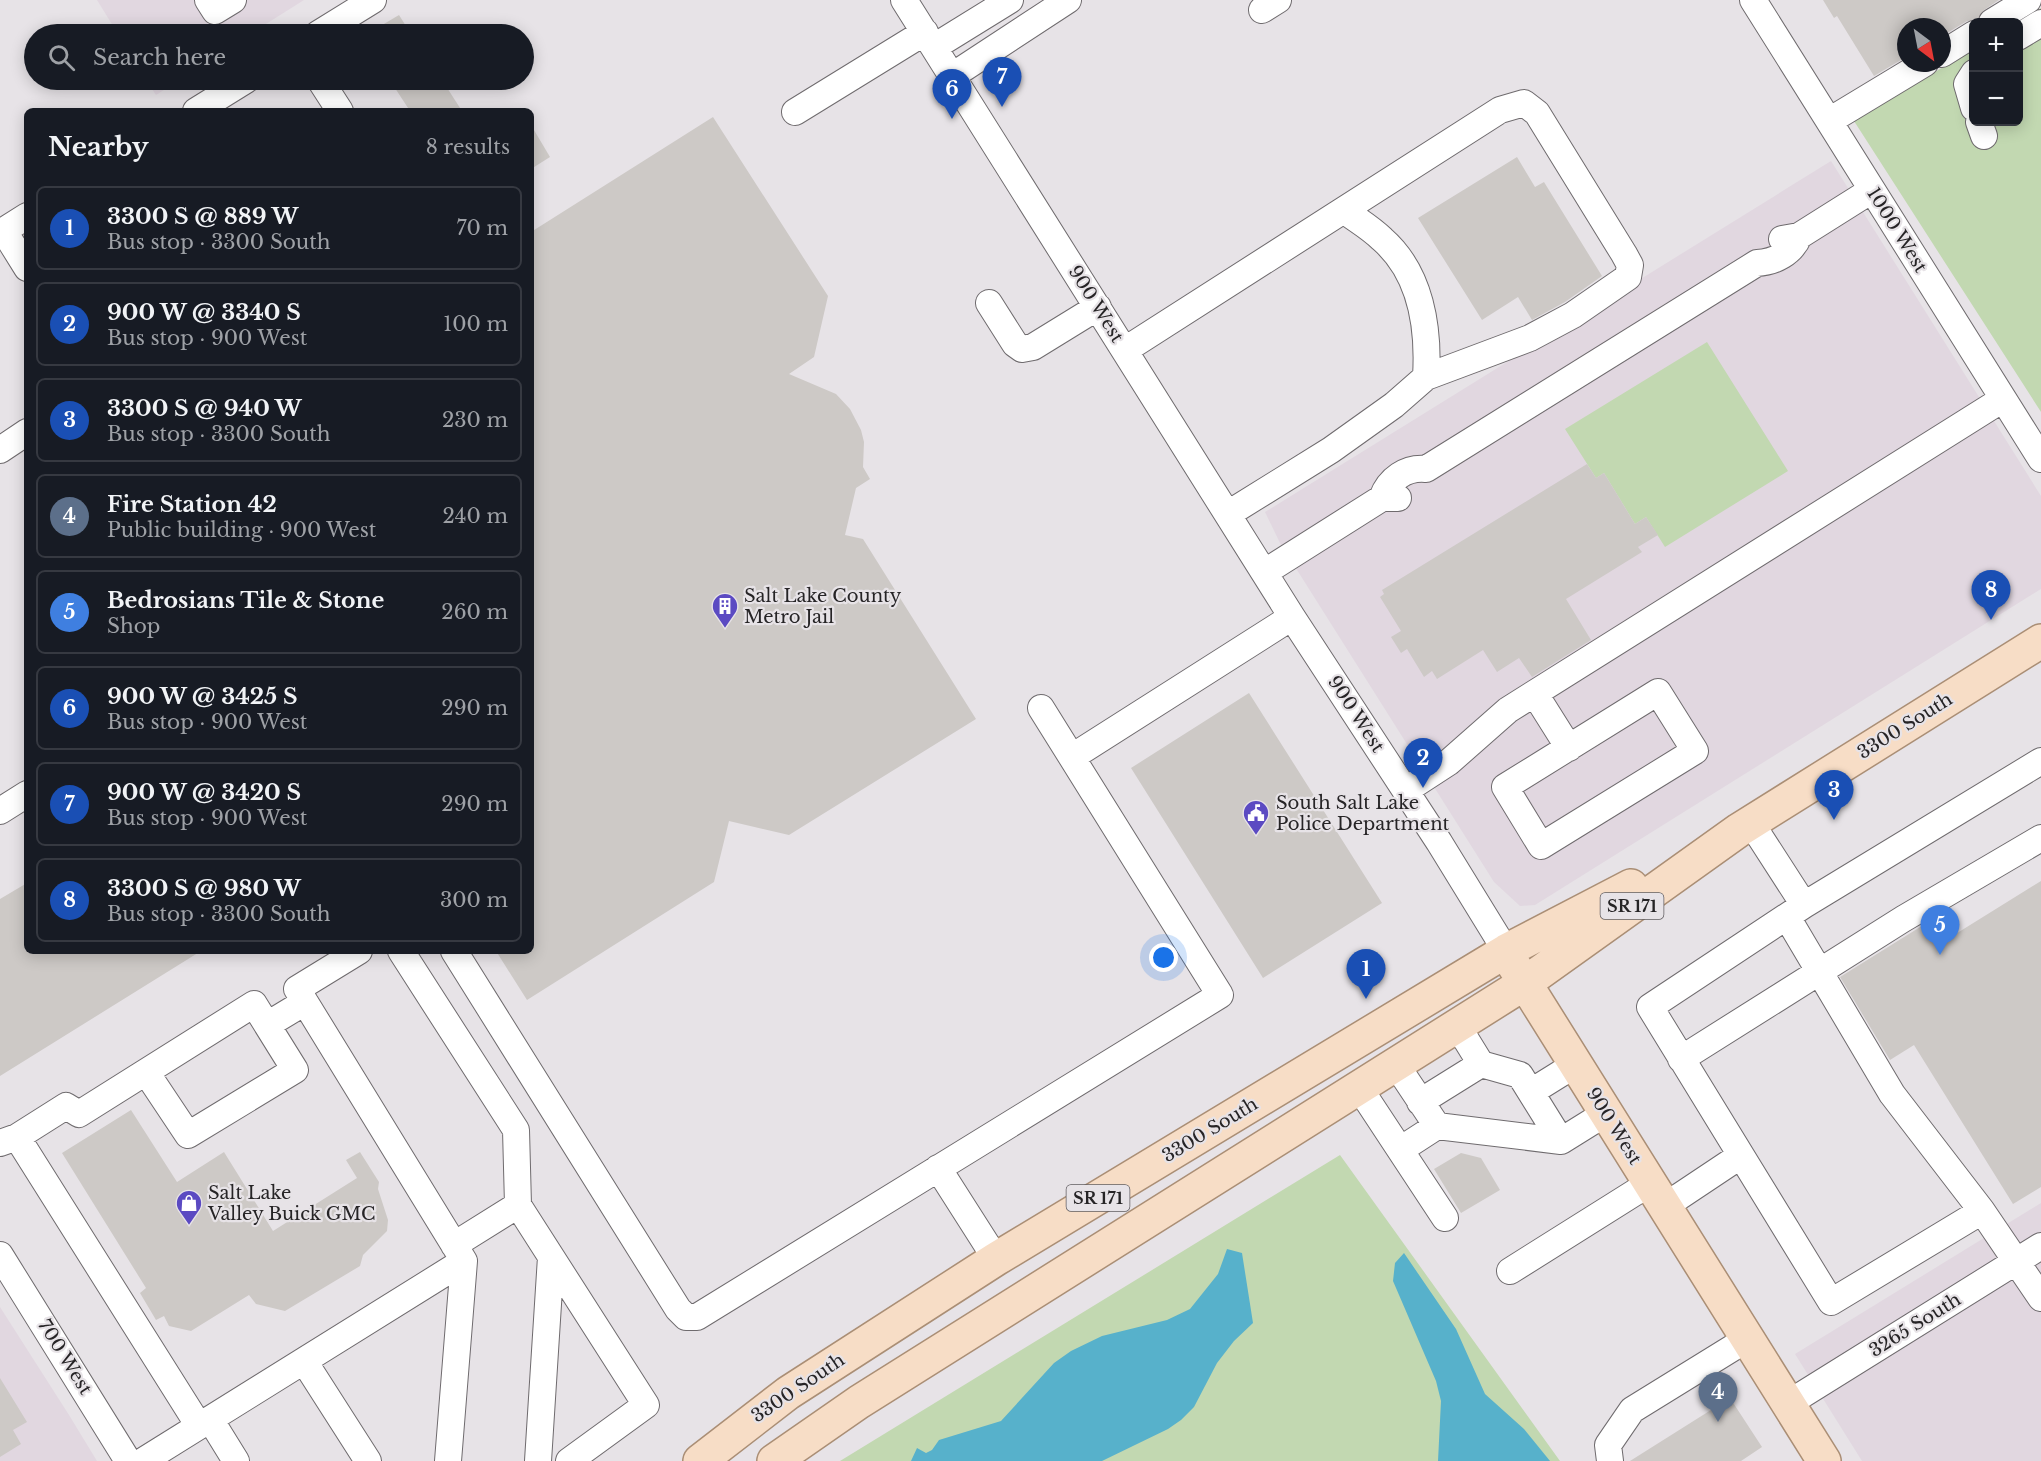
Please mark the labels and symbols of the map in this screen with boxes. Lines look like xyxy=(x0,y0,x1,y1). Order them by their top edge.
north arrow xyxy=(1897,18,1951,72)
pin: 7 xyxy=(982,57,1022,107)
pin: 6 xyxy=(932,70,972,119)
street label: 1000 West xyxy=(1862,183,1932,277)
street label: 900 West xyxy=(1064,261,1128,347)
pin: 8 xyxy=(1972,570,2010,620)
place label: Salt Lake County Metro Jail xyxy=(744,585,902,628)
building icon: Salt Lake County Metro Jail xyxy=(710,591,740,629)
street label: 900 West xyxy=(1323,672,1389,757)
street label: 3300 South xyxy=(1854,688,1956,764)
pin: 2 xyxy=(1404,738,1442,788)
pin: 3 xyxy=(1814,770,1854,820)
place label: South Salt Lake Police Department xyxy=(1276,792,1450,835)
public building icon: South Salt Lake Police Department xyxy=(1241,798,1271,836)
road number: SR 171 xyxy=(1600,893,1664,919)
pin: 5 xyxy=(1920,906,1960,955)
your location xyxy=(1149,943,1178,972)
pin: 1 xyxy=(1346,950,1386,999)
street label: 900 West xyxy=(1582,1083,1646,1169)
street label: 3300 South xyxy=(1158,1093,1262,1167)
place label: Salt Lake Valley Buick GMC xyxy=(207,1182,375,1225)
road number: SR 171 xyxy=(1066,1185,1130,1211)
shop icon: Salt Lake Valley Buick GMC xyxy=(174,1188,204,1226)
street label: 3265 South xyxy=(1865,1288,1965,1362)
street label: 700 West xyxy=(33,1315,97,1399)
street label: 3300 South xyxy=(747,1349,849,1427)
pin: 4 xyxy=(1698,1372,1738,1422)

